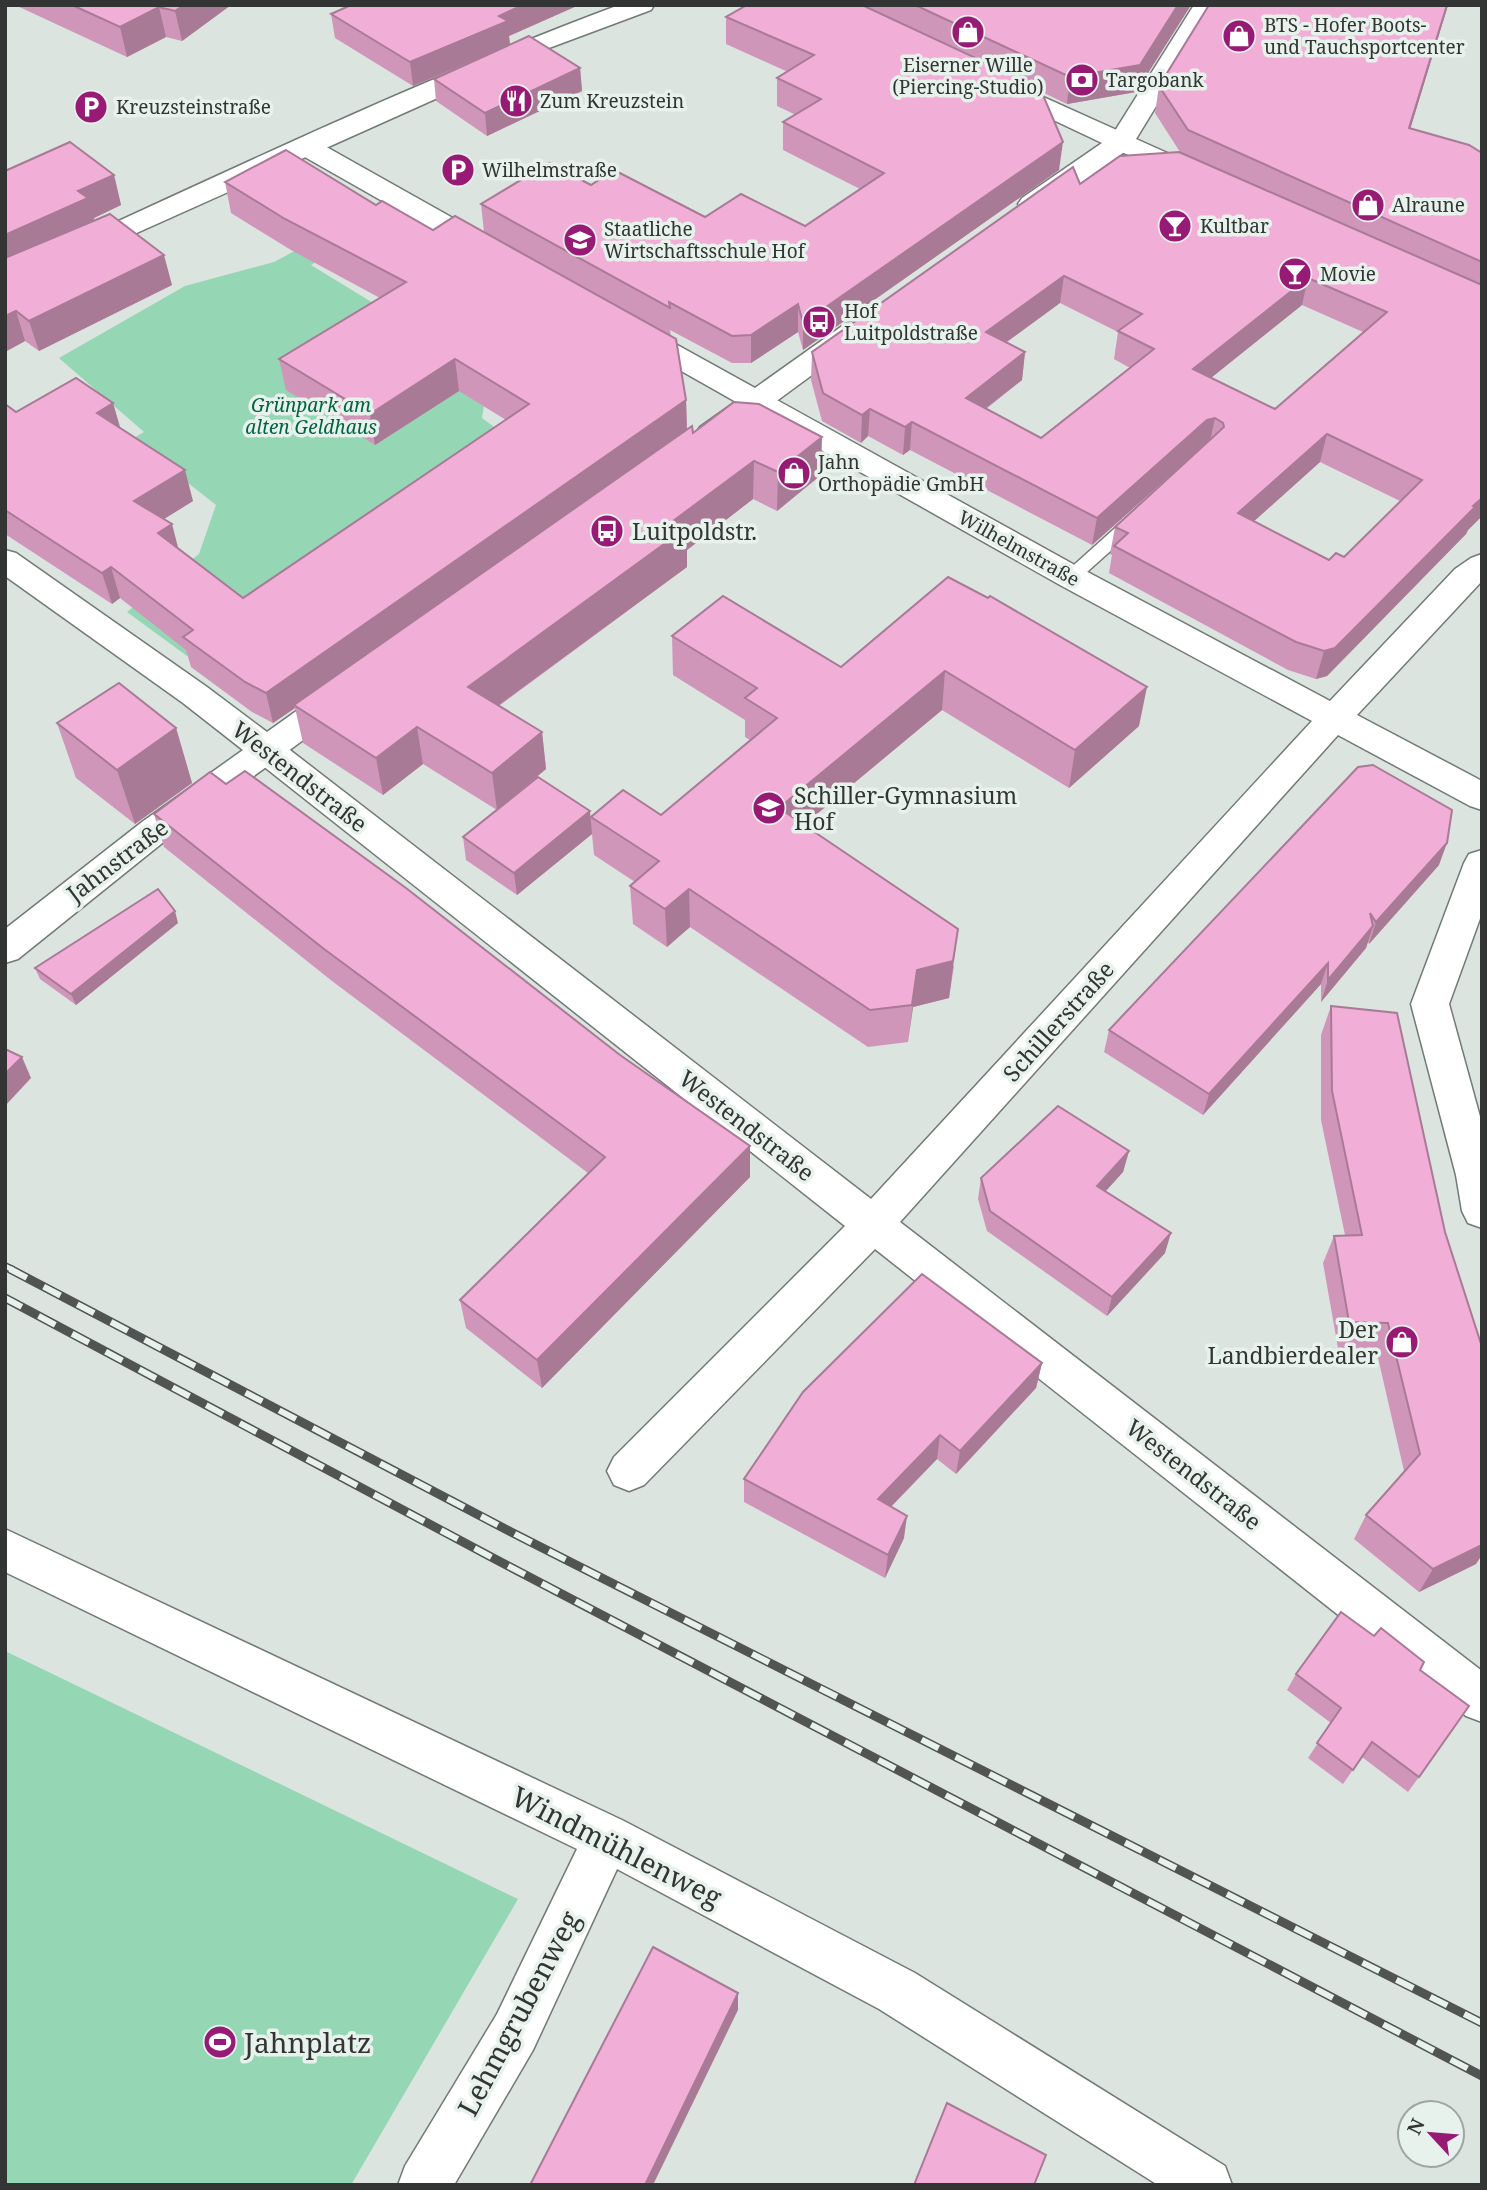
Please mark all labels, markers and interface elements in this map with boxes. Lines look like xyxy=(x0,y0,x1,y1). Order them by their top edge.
place label: BTS - Hofer Boots- und Tauchsportcenter xyxy=(1264,12,1465,60)
shop icon: Eiserner Wille (Piercing-Studio) xyxy=(949,13,987,51)
shop icon: BTS - Hofer Boots- und Tauchsportcenter xyxy=(1220,17,1258,55)
place label: Eiserner Wille (Piercing-Studio) xyxy=(892,52,1044,100)
bank icon: Targobank xyxy=(1063,61,1101,99)
place label: Targobank xyxy=(1106,67,1205,93)
restaurant icon: Zum Kreuzstein xyxy=(497,82,535,120)
parking icon: Kreuzsteinstraße xyxy=(72,88,110,126)
place label: Zum Kreuzstein xyxy=(540,88,684,114)
place label: Kreuzsteinstraße xyxy=(116,94,271,120)
parking icon: Wilhelmstraße xyxy=(439,151,477,189)
place label: Wilhelmstraße xyxy=(482,157,617,183)
shop icon: Alraune xyxy=(1349,186,1387,224)
place label: Alraune xyxy=(1392,192,1465,218)
bar icon: Kultbar xyxy=(1156,207,1194,245)
place label: Kultbar xyxy=(1200,213,1269,239)
place label: Staatliche Wirtschaftsschule Hof xyxy=(604,216,807,264)
school or university icon: Staatliche Wirtschaftsschule Hof xyxy=(561,221,599,259)
bar icon: Movie xyxy=(1276,255,1314,293)
place label: Movie xyxy=(1320,261,1376,287)
place label: Hof Luitpoldstraße xyxy=(844,298,978,346)
bus stop icon: Hof Luitpoldstraße xyxy=(800,303,838,341)
park label: Grünpark am alten Geldhaus xyxy=(245,392,377,440)
place label: Jahn Orthopädie GmbH xyxy=(817,449,984,497)
shop icon: Jahn Orthopädie GmbH xyxy=(775,454,813,492)
street label: Wilhelmstraße xyxy=(954,504,1084,592)
bus stop icon: Luitpoldstr. xyxy=(588,512,626,550)
place label: Luitpoldstr. xyxy=(632,515,757,547)
street label: Westendstraße xyxy=(226,713,374,839)
place label: Schiller-Gymnasium Hof xyxy=(794,779,1018,837)
school or university icon: Schiller-Gymnasium Hof xyxy=(750,789,788,827)
street label: Jahnstraße xyxy=(59,811,174,909)
street label: Schillerstraße xyxy=(995,954,1121,1088)
street label: Westendstraße xyxy=(673,1062,821,1188)
place label: Der Landbierdealer xyxy=(1208,1313,1378,1371)
shop icon: Der Landbierdealer xyxy=(1383,1323,1421,1361)
street label: Westendstraße xyxy=(1120,1411,1268,1537)
street label: Windmühlenweg xyxy=(505,1777,729,1915)
street label: Lehmgrubenweg xyxy=(448,1904,588,2122)
sports icon: Jahnplatz xyxy=(201,2023,239,2061)
place label: Jahnplatz xyxy=(243,2023,371,2061)
north arrow xyxy=(1396,2099,1466,2169)
text: N xyxy=(1401,2114,1431,2139)

